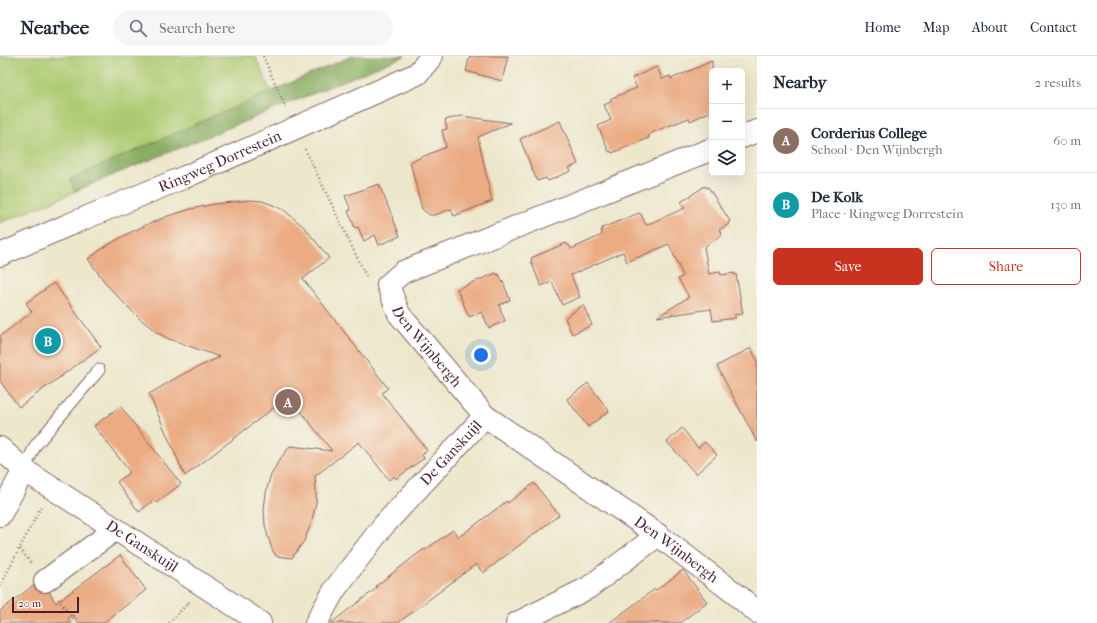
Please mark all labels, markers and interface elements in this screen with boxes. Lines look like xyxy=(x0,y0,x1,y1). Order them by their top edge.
search box xyxy=(113,10,393,46)
text: Nearbee xyxy=(20,17,89,39)
icon: search xyxy=(127,17,149,39)
text: Search here xyxy=(159,19,235,37)
text: Home xyxy=(864,19,901,36)
text: Map xyxy=(923,19,950,36)
text: About xyxy=(972,19,1008,36)
text: Contact xyxy=(1030,19,1077,36)
map controls xyxy=(709,68,745,176)
button: + xyxy=(709,68,745,104)
text: Nearby xyxy=(773,72,827,92)
text: 2 results xyxy=(1035,75,1081,90)
button: − xyxy=(709,104,745,140)
text: Corderius College xyxy=(811,124,927,142)
street label: Ringweg Dorrestein xyxy=(156,126,284,196)
text: A xyxy=(782,133,790,148)
text: 60 m xyxy=(1053,133,1081,148)
button: layers xyxy=(709,140,745,176)
text: School · Den Wijnbergh xyxy=(811,142,942,157)
text: De Kolk xyxy=(811,188,863,206)
text: B xyxy=(782,197,790,212)
text: 130 m xyxy=(1050,197,1081,212)
text: Place · Ringweg Dorrestein xyxy=(811,206,964,221)
button: Save xyxy=(773,248,923,285)
button: Share xyxy=(931,248,1081,285)
street label: Den Wijnbergh xyxy=(388,304,466,391)
pin: B xyxy=(35,326,61,356)
your location xyxy=(471,345,491,365)
pin: A xyxy=(275,387,301,417)
street label: De Ganskuijl xyxy=(416,416,486,489)
street label: Den Wijnbergh xyxy=(631,512,722,587)
street label: De Ganskuijl xyxy=(103,516,182,576)
scale bar xyxy=(12,595,79,614)
text: 20 m xyxy=(18,597,41,610)

